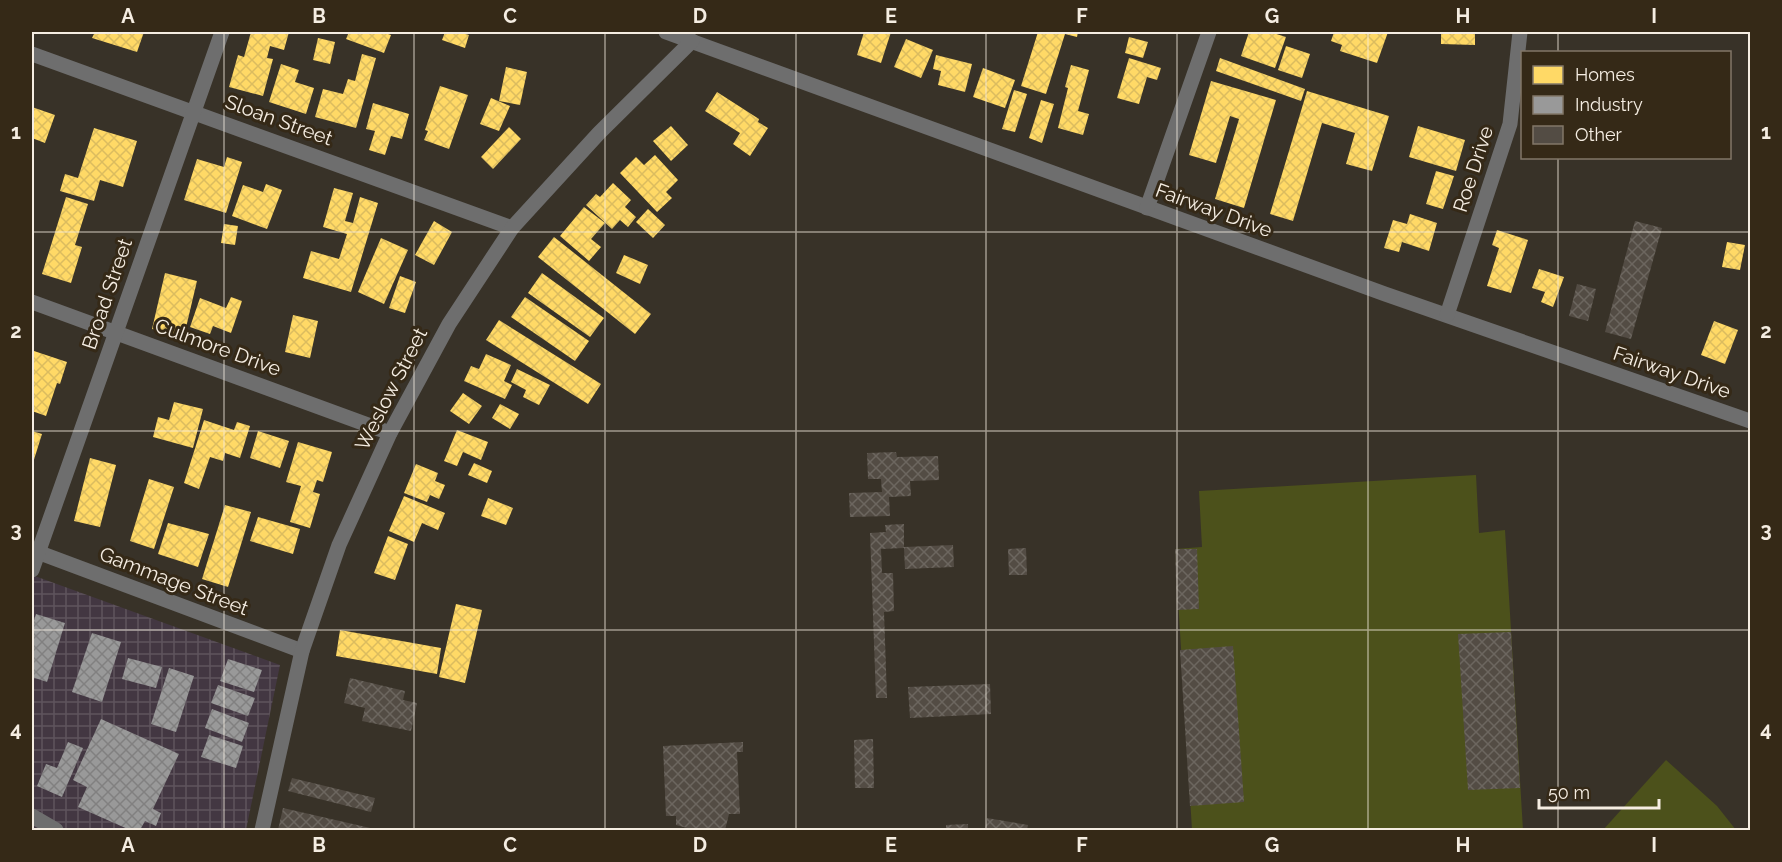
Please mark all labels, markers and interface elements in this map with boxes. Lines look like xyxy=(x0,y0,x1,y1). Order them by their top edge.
text: A xyxy=(121,4,135,28)
text: B xyxy=(312,4,326,28)
text: C xyxy=(503,4,517,28)
text: D xyxy=(693,4,707,28)
text: E xyxy=(885,4,897,28)
text: F xyxy=(1076,4,1088,28)
text: G xyxy=(1265,4,1279,28)
text: H xyxy=(1456,4,1470,28)
text: I xyxy=(1651,4,1657,28)
legend xyxy=(1521,51,1731,159)
text: Homes xyxy=(1575,64,1635,85)
street label: Sloan Street xyxy=(222,89,336,151)
text: Industry xyxy=(1575,94,1643,115)
text: 1 xyxy=(11,120,21,144)
text: 1 xyxy=(1761,120,1771,144)
street label: Roe Drive xyxy=(1448,123,1498,215)
text: Other xyxy=(1575,124,1623,145)
street label: Fairway Drive xyxy=(1152,178,1276,242)
street label: Broad Street xyxy=(77,235,137,353)
street label: Culmore Drive xyxy=(152,313,285,381)
text: 2 xyxy=(10,319,22,343)
text: 2 xyxy=(1760,319,1772,343)
street label: Weslow Street xyxy=(350,323,432,454)
street label: Fairway Drive xyxy=(1610,341,1734,403)
text: 3 xyxy=(10,518,22,542)
text: 3 xyxy=(1760,518,1772,542)
street label: Gammage Street xyxy=(96,542,252,621)
text: 4 xyxy=(10,717,22,741)
text: 4 xyxy=(1760,717,1772,741)
scale bar xyxy=(1539,772,1659,810)
text: 50 m xyxy=(1548,782,1590,803)
text: A xyxy=(121,833,135,857)
text: B xyxy=(312,833,326,857)
text: C xyxy=(503,833,517,857)
text: D xyxy=(693,833,707,857)
text: E xyxy=(885,833,897,857)
text: F xyxy=(1076,833,1088,857)
text: G xyxy=(1265,833,1279,857)
text: H xyxy=(1456,833,1470,857)
text: I xyxy=(1651,833,1657,857)

